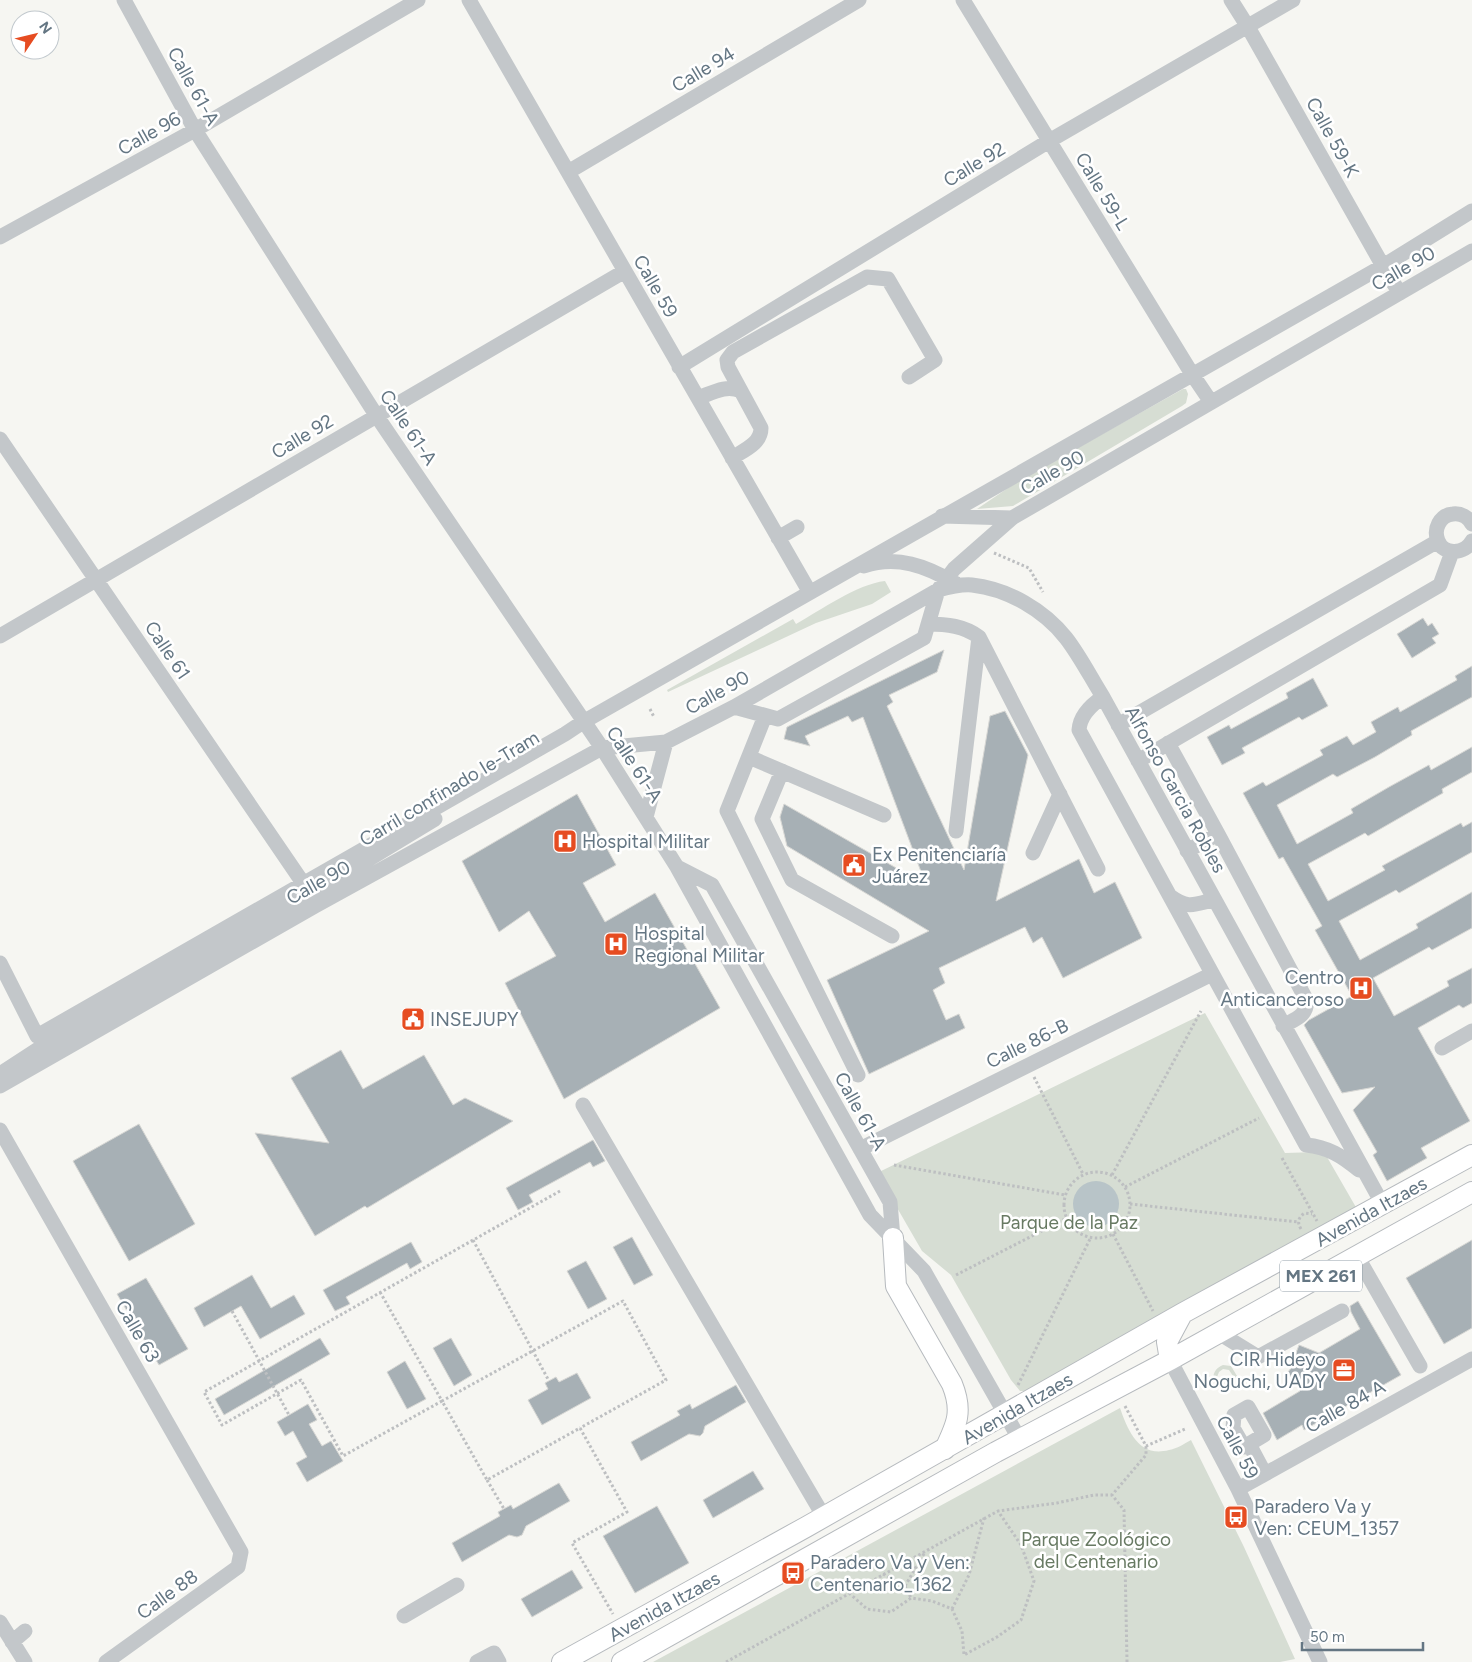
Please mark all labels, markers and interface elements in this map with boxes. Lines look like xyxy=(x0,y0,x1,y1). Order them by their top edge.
north arrow xyxy=(10,10,60,60)
text: N xyxy=(35,19,55,37)
street label: Calle 94 xyxy=(668,42,739,97)
street label: Calle 61-A xyxy=(163,43,225,130)
street label: Calle 59-K xyxy=(1301,93,1364,182)
street label: Calle 96 xyxy=(114,107,185,160)
street label: Calle 92 xyxy=(939,137,1009,192)
street label: Calle 59-L xyxy=(1070,148,1135,234)
street label: Calle 90 xyxy=(1367,241,1439,296)
street label: Calle 59 xyxy=(628,251,683,322)
street label: Calle 61-A xyxy=(375,385,442,470)
street label: Calle 92 xyxy=(267,409,337,464)
street label: Calle 90 xyxy=(1016,445,1088,500)
street label: Calle 61 xyxy=(140,617,195,684)
street label: Calle 90 xyxy=(681,665,753,719)
street label: Alfonso Garcia Robles xyxy=(1120,702,1231,877)
street label: Calle 61-A xyxy=(601,722,668,807)
street label: Carril confinado Ie-Tram xyxy=(355,726,543,851)
hospital icon: Hospital Militar xyxy=(552,828,578,854)
place label: Hospital Militar xyxy=(582,830,710,853)
place label: Ex Penitenciaría Juárez xyxy=(872,843,1006,888)
public building icon: Ex Penitenciaría Juárez xyxy=(841,852,867,878)
street label: Calle 90 xyxy=(282,855,354,909)
place label: Hospital Regional Militar xyxy=(634,922,765,967)
hospital icon: Hospital Regional Militar xyxy=(603,931,629,957)
place label: Centro Anticanceroso xyxy=(1220,966,1344,1011)
hospital icon: Centro Anticanceroso xyxy=(1348,975,1374,1001)
public building icon: INSEJUPY xyxy=(400,1006,426,1032)
place label: INSEJUPY xyxy=(430,1008,519,1031)
street label: Calle 86-B xyxy=(982,1014,1072,1073)
street label: Calle 61-A xyxy=(830,1068,892,1155)
street label: Avenida Itzaes xyxy=(1312,1171,1431,1252)
park label: Parque de la Paz xyxy=(1000,1211,1138,1234)
road number: MEX 261 xyxy=(1280,1260,1362,1292)
street label: Calle 63 xyxy=(111,1296,165,1366)
place label: CIR Hideyo Noguchi, UADY xyxy=(1194,1348,1327,1393)
office icon: CIR Hideyo Noguchi, UADY xyxy=(1331,1357,1357,1383)
street label: Avenida Itzaes xyxy=(958,1367,1077,1449)
street label: Calle 84 A xyxy=(1301,1375,1389,1438)
street label: Calle 59 xyxy=(1211,1412,1264,1483)
place label: Paradero Va y Ven: CEUM_1357 xyxy=(1254,1495,1399,1540)
bus stop icon: Paradero Va y Ven: CEUM_1357 xyxy=(1223,1504,1249,1530)
park label: Parque Zoológico del Centenario xyxy=(1021,1528,1171,1573)
place label: Paradero Va y Ven: Centenario_1362 xyxy=(810,1551,970,1596)
bus stop icon: Paradero Va y Ven: Centenario_1362 xyxy=(780,1560,806,1586)
street label: Calle 88 xyxy=(132,1564,202,1624)
street label: Avenida Itzaes xyxy=(605,1566,724,1647)
scale bar xyxy=(1302,1620,1423,1652)
text: 50 m xyxy=(1310,1628,1345,1646)

